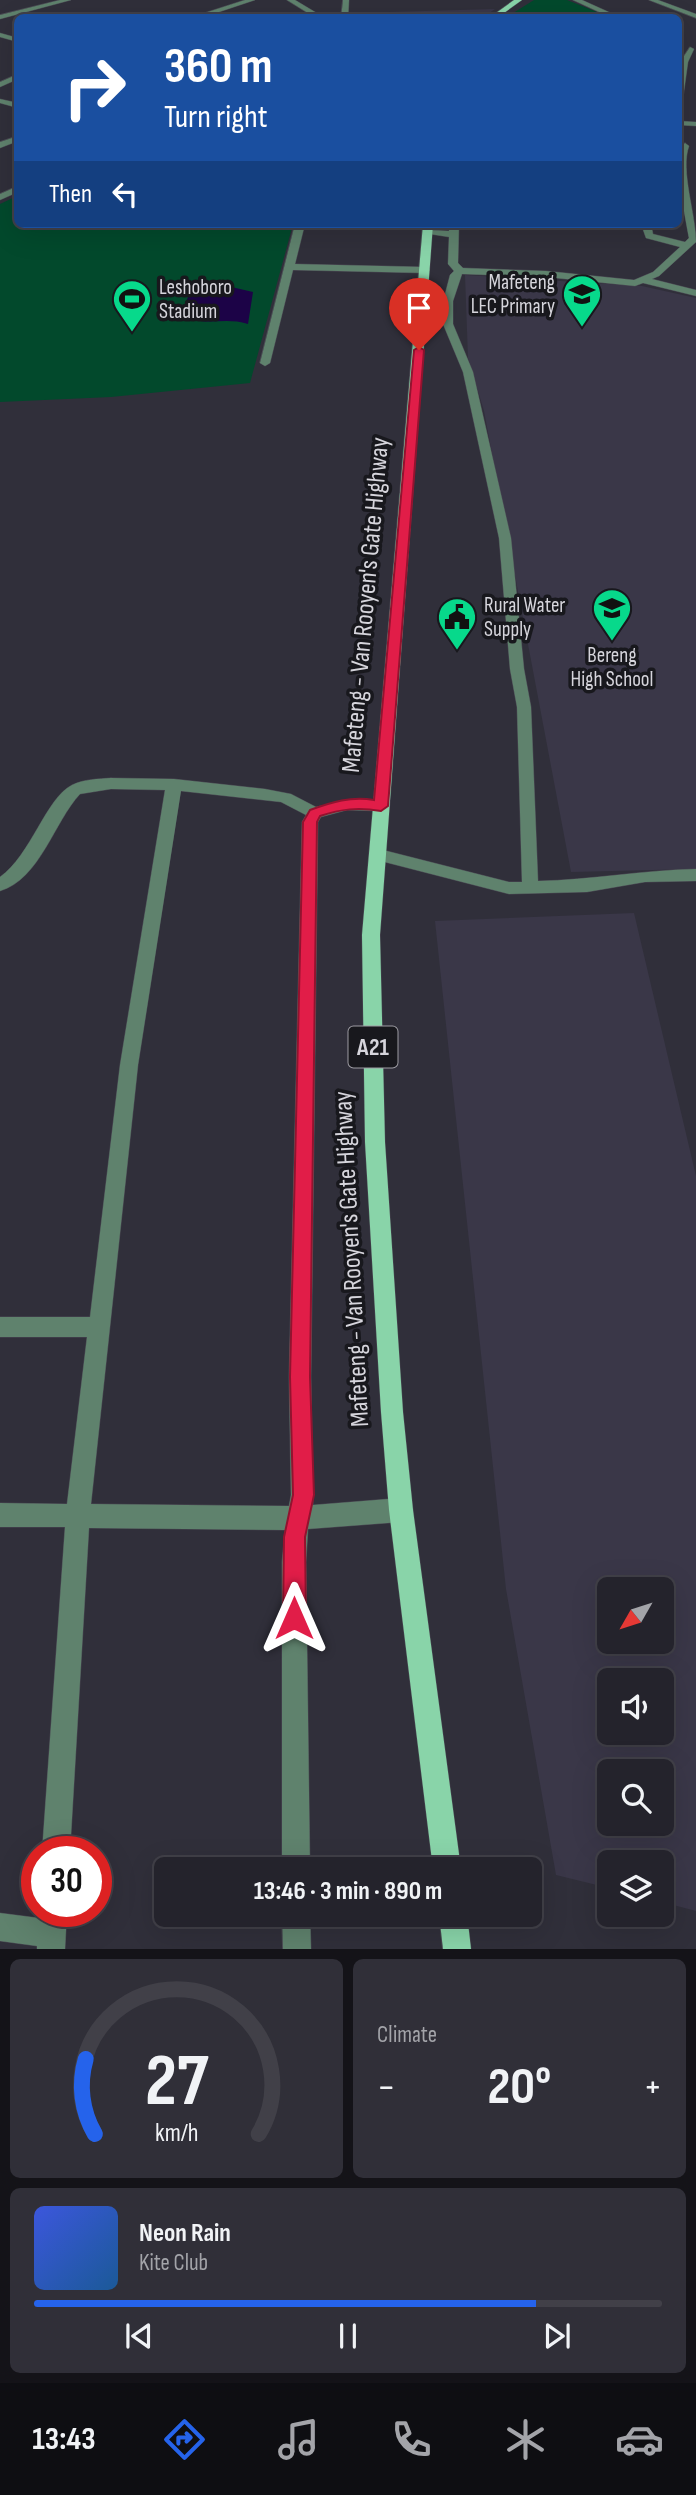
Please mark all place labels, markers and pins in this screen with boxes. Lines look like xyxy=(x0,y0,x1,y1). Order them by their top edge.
place label: Mafeteng LEC Primary xyxy=(471,270,555,319)
school or university icon: Mafeteng LEC Primary xyxy=(561,273,603,328)
place label: Leshoboro Stadium xyxy=(159,275,232,324)
sports icon: Leshoboro Stadium xyxy=(111,278,153,333)
pin xyxy=(389,278,449,350)
school or university icon: Bereng High School xyxy=(591,587,633,642)
place label: Rural Water Supply xyxy=(484,593,565,642)
public building icon: Rural Water Supply xyxy=(436,596,478,651)
place label: Bereng High School xyxy=(571,643,654,692)

